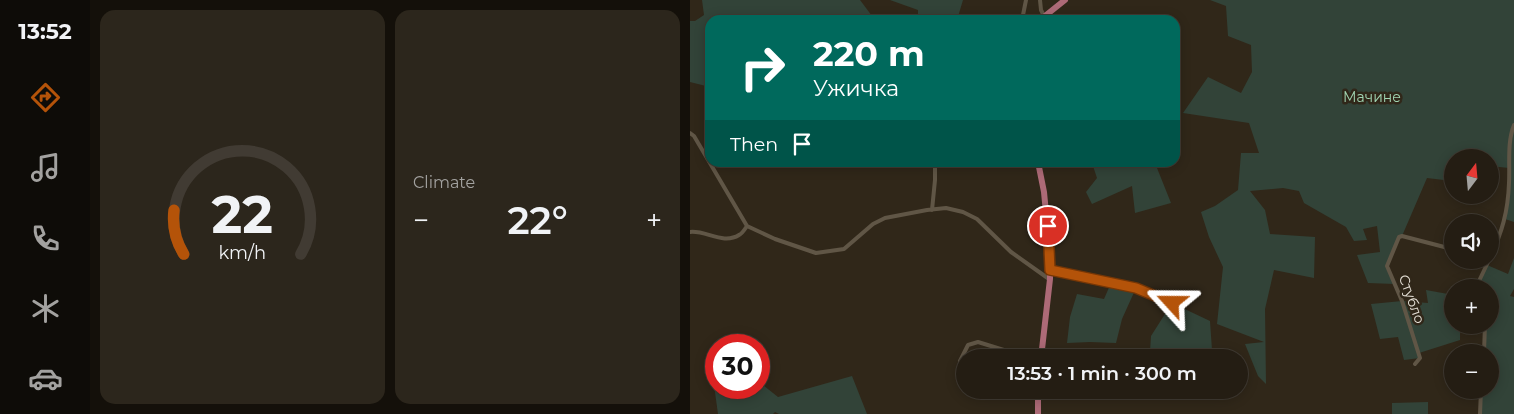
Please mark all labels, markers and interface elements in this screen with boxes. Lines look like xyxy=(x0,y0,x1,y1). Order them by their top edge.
text: 13:52 xyxy=(18,18,72,45)
text: 220 m xyxy=(813,32,925,75)
icon: right xyxy=(730,35,795,100)
text: Ужичка xyxy=(813,75,899,102)
icon: directions xyxy=(28,80,63,115)
park label: Мачине xyxy=(1343,88,1401,106)
icon: arrive xyxy=(788,130,816,158)
text: Then xyxy=(730,133,778,156)
north arrow xyxy=(1444,149,1499,204)
map controls xyxy=(1444,149,1499,399)
icon: music xyxy=(28,150,63,185)
text: Climate xyxy=(413,173,475,192)
text: 22 xyxy=(212,183,273,246)
text: 22° xyxy=(507,197,568,244)
text: − xyxy=(413,203,429,237)
text: + xyxy=(646,203,662,237)
pin xyxy=(1027,205,1069,247)
icon: arrive xyxy=(1034,212,1062,240)
button: sound xyxy=(1444,214,1499,269)
icon: phone xyxy=(28,221,63,256)
text: km/h xyxy=(219,242,266,263)
street label: Стубло xyxy=(1395,272,1429,326)
position arrow xyxy=(1145,276,1197,328)
button: + xyxy=(1444,279,1499,334)
icon: climate xyxy=(28,291,63,326)
speed limit sign: 30 xyxy=(705,334,770,399)
button: − xyxy=(1444,344,1499,399)
icon: car xyxy=(28,361,63,396)
text: 13:53 · 1 min · 300 m xyxy=(1007,362,1197,385)

